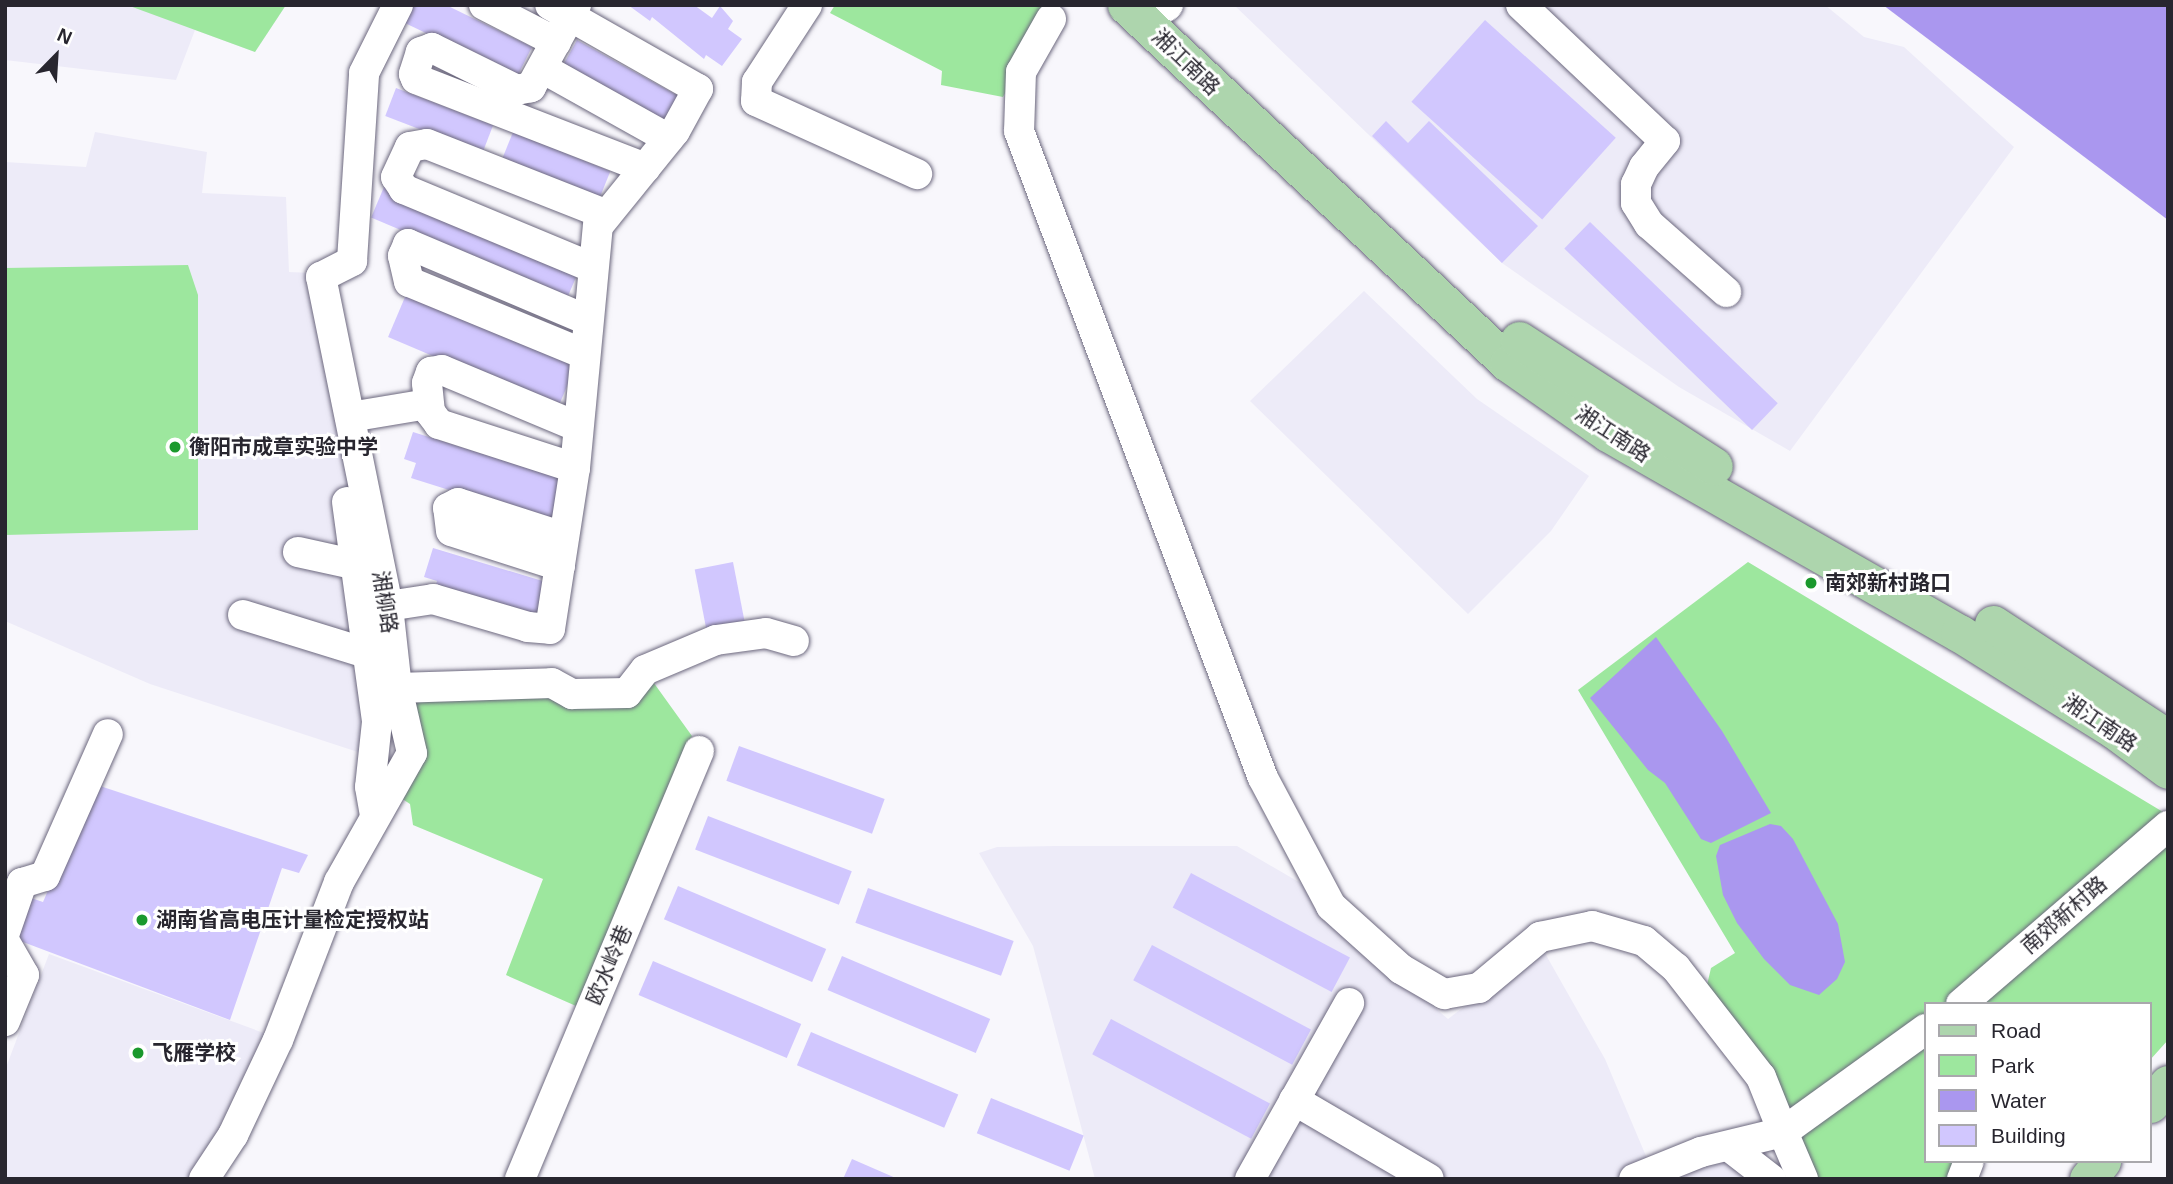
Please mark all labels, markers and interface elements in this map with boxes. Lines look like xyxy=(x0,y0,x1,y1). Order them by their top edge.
north arrow xyxy=(21,21,91,91)
text: N xyxy=(54,24,75,49)
street label: 湘江南路 xyxy=(1147,24,1225,100)
street label: 湘江南路 xyxy=(1571,401,1655,467)
place label: 衡阳市成章实验中学 xyxy=(189,434,378,460)
marker: 衡阳市成章实验中学 xyxy=(167,439,183,455)
street label: 湘柳路 xyxy=(368,569,402,635)
place label: 南郊新村路口 xyxy=(1825,570,1951,596)
marker: 南郊新村路口 xyxy=(1803,575,1819,591)
street label: 湘江南路 xyxy=(2058,689,2142,757)
street label: 南郊新村路 xyxy=(2016,871,2112,959)
place label: 湖南省高电压计量检定授权站 xyxy=(156,907,429,933)
marker: 湖南省高电压计量检定授权站 xyxy=(134,912,150,928)
street label: 欧水岭巷 xyxy=(581,921,637,1009)
legend xyxy=(1924,1002,2152,1163)
text: Road xyxy=(1991,1019,2041,1042)
place label: 飞雁学校 xyxy=(152,1040,236,1066)
marker: 飞雁学校 xyxy=(130,1045,146,1061)
text: Park xyxy=(1991,1054,2034,1077)
text: Water xyxy=(1991,1089,2046,1112)
text: Building xyxy=(1991,1124,2066,1147)

